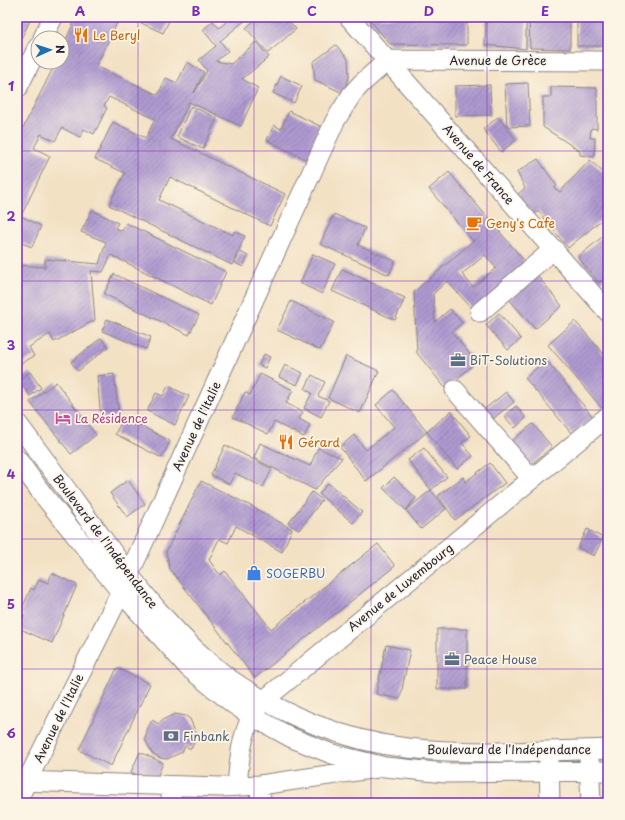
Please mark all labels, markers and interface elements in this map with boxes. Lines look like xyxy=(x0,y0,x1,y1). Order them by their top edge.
text: A xyxy=(75,1,85,20)
text: B xyxy=(192,1,201,20)
text: C xyxy=(307,1,317,20)
text: D xyxy=(424,1,434,20)
text: E xyxy=(541,1,549,20)
restaurant icon: Le Beryl xyxy=(72,26,90,44)
place label: Le Beryl xyxy=(93,26,140,44)
north arrow xyxy=(30,30,70,70)
text: N xyxy=(52,45,69,55)
street label: Avenue de Grèce xyxy=(449,51,547,69)
text: 1 xyxy=(8,76,14,95)
street label: Avenue de France xyxy=(439,120,519,208)
text: 2 xyxy=(6,206,16,225)
cafe icon: Geny's Cafe xyxy=(465,214,483,232)
place label: Geny's Cafe xyxy=(486,214,555,232)
text: 3 xyxy=(7,335,16,354)
office icon: BiT-Solutions xyxy=(449,351,467,369)
place label: BiT-Solutions xyxy=(470,351,548,369)
street label: Avenue de l'Italie xyxy=(167,378,225,474)
hotel icon: La Résidence xyxy=(54,409,72,427)
place label: La Résidence xyxy=(75,409,148,427)
restaurant icon: Gérard xyxy=(277,433,295,451)
place label: Gérard xyxy=(298,433,340,451)
text: 4 xyxy=(7,464,16,483)
street label: Boulevard de l'Indépendance xyxy=(49,470,163,612)
street label: Avenue de Luxembourg xyxy=(343,539,457,635)
shop icon: SOGERBU xyxy=(245,564,263,582)
place label: SOGERBU xyxy=(266,564,325,582)
text: 5 xyxy=(7,594,15,613)
office icon: Peace House xyxy=(443,650,461,668)
place label: Peace House xyxy=(464,650,537,668)
street label: Avenue de l'Italie xyxy=(29,670,88,766)
text: 6 xyxy=(6,723,16,742)
bank icon: Finbank xyxy=(162,727,180,745)
place label: Finbank xyxy=(183,727,229,745)
street label: Boulevard de l'Indépendance xyxy=(427,740,592,758)

